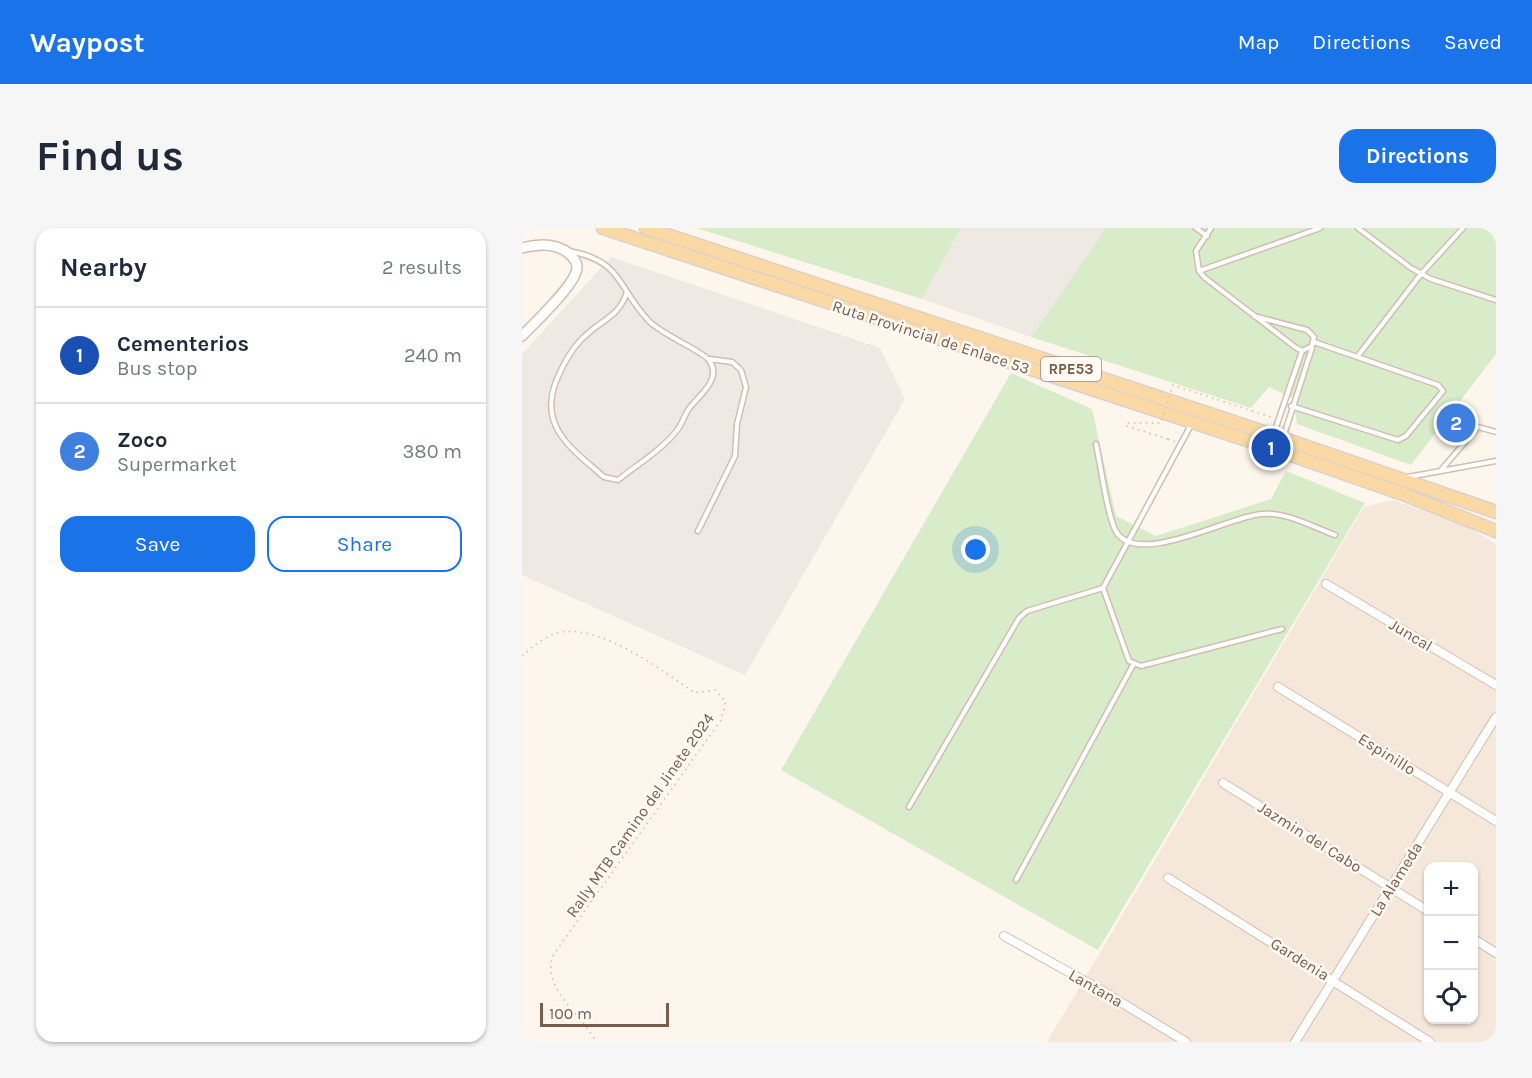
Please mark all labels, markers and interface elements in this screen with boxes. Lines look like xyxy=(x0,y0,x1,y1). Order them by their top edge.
text: Waypost xyxy=(30,26,145,59)
text: Map xyxy=(1238,30,1279,54)
text: Directions xyxy=(1312,30,1411,54)
text: Saved xyxy=(1444,30,1502,54)
button: Directions xyxy=(1339,129,1496,183)
text: Find us xyxy=(36,131,184,181)
text: Nearby xyxy=(60,252,147,283)
text: 2 results xyxy=(382,256,462,279)
street label: Ruta Provincial de Enlace 53 xyxy=(830,296,1032,378)
text: Cementerios xyxy=(117,331,249,357)
text: 1 xyxy=(76,344,83,367)
text: 240 m xyxy=(404,344,462,367)
text: Bus stop xyxy=(117,357,197,380)
road number: RPE53 xyxy=(1041,357,1101,381)
pin: 2 xyxy=(1436,400,1476,446)
pin: 1 xyxy=(1252,426,1290,470)
text: Zoco xyxy=(117,427,167,453)
text: 2 xyxy=(73,440,86,463)
text: 380 m xyxy=(403,440,462,463)
text: Supermarket xyxy=(117,453,236,476)
button: Save xyxy=(60,516,255,572)
button: Share xyxy=(267,516,462,572)
your location xyxy=(961,535,990,564)
street label: Juncal xyxy=(1386,615,1436,655)
street label: Rally MTB Camino del Jinete 2024 xyxy=(562,709,718,921)
street label: Espinillo xyxy=(1355,729,1419,779)
street label: Jazmin del Cabo xyxy=(1255,797,1365,877)
street label: La Alameda xyxy=(1366,838,1426,920)
map controls xyxy=(1424,862,1478,1024)
button: + xyxy=(1424,862,1478,916)
button: − xyxy=(1424,916,1478,970)
street label: Gardenia xyxy=(1267,934,1333,984)
street label: Lantana xyxy=(1066,965,1126,1011)
button: locate xyxy=(1424,970,1478,1024)
scale bar xyxy=(540,1000,669,1028)
text: 100 m xyxy=(549,1004,592,1023)

